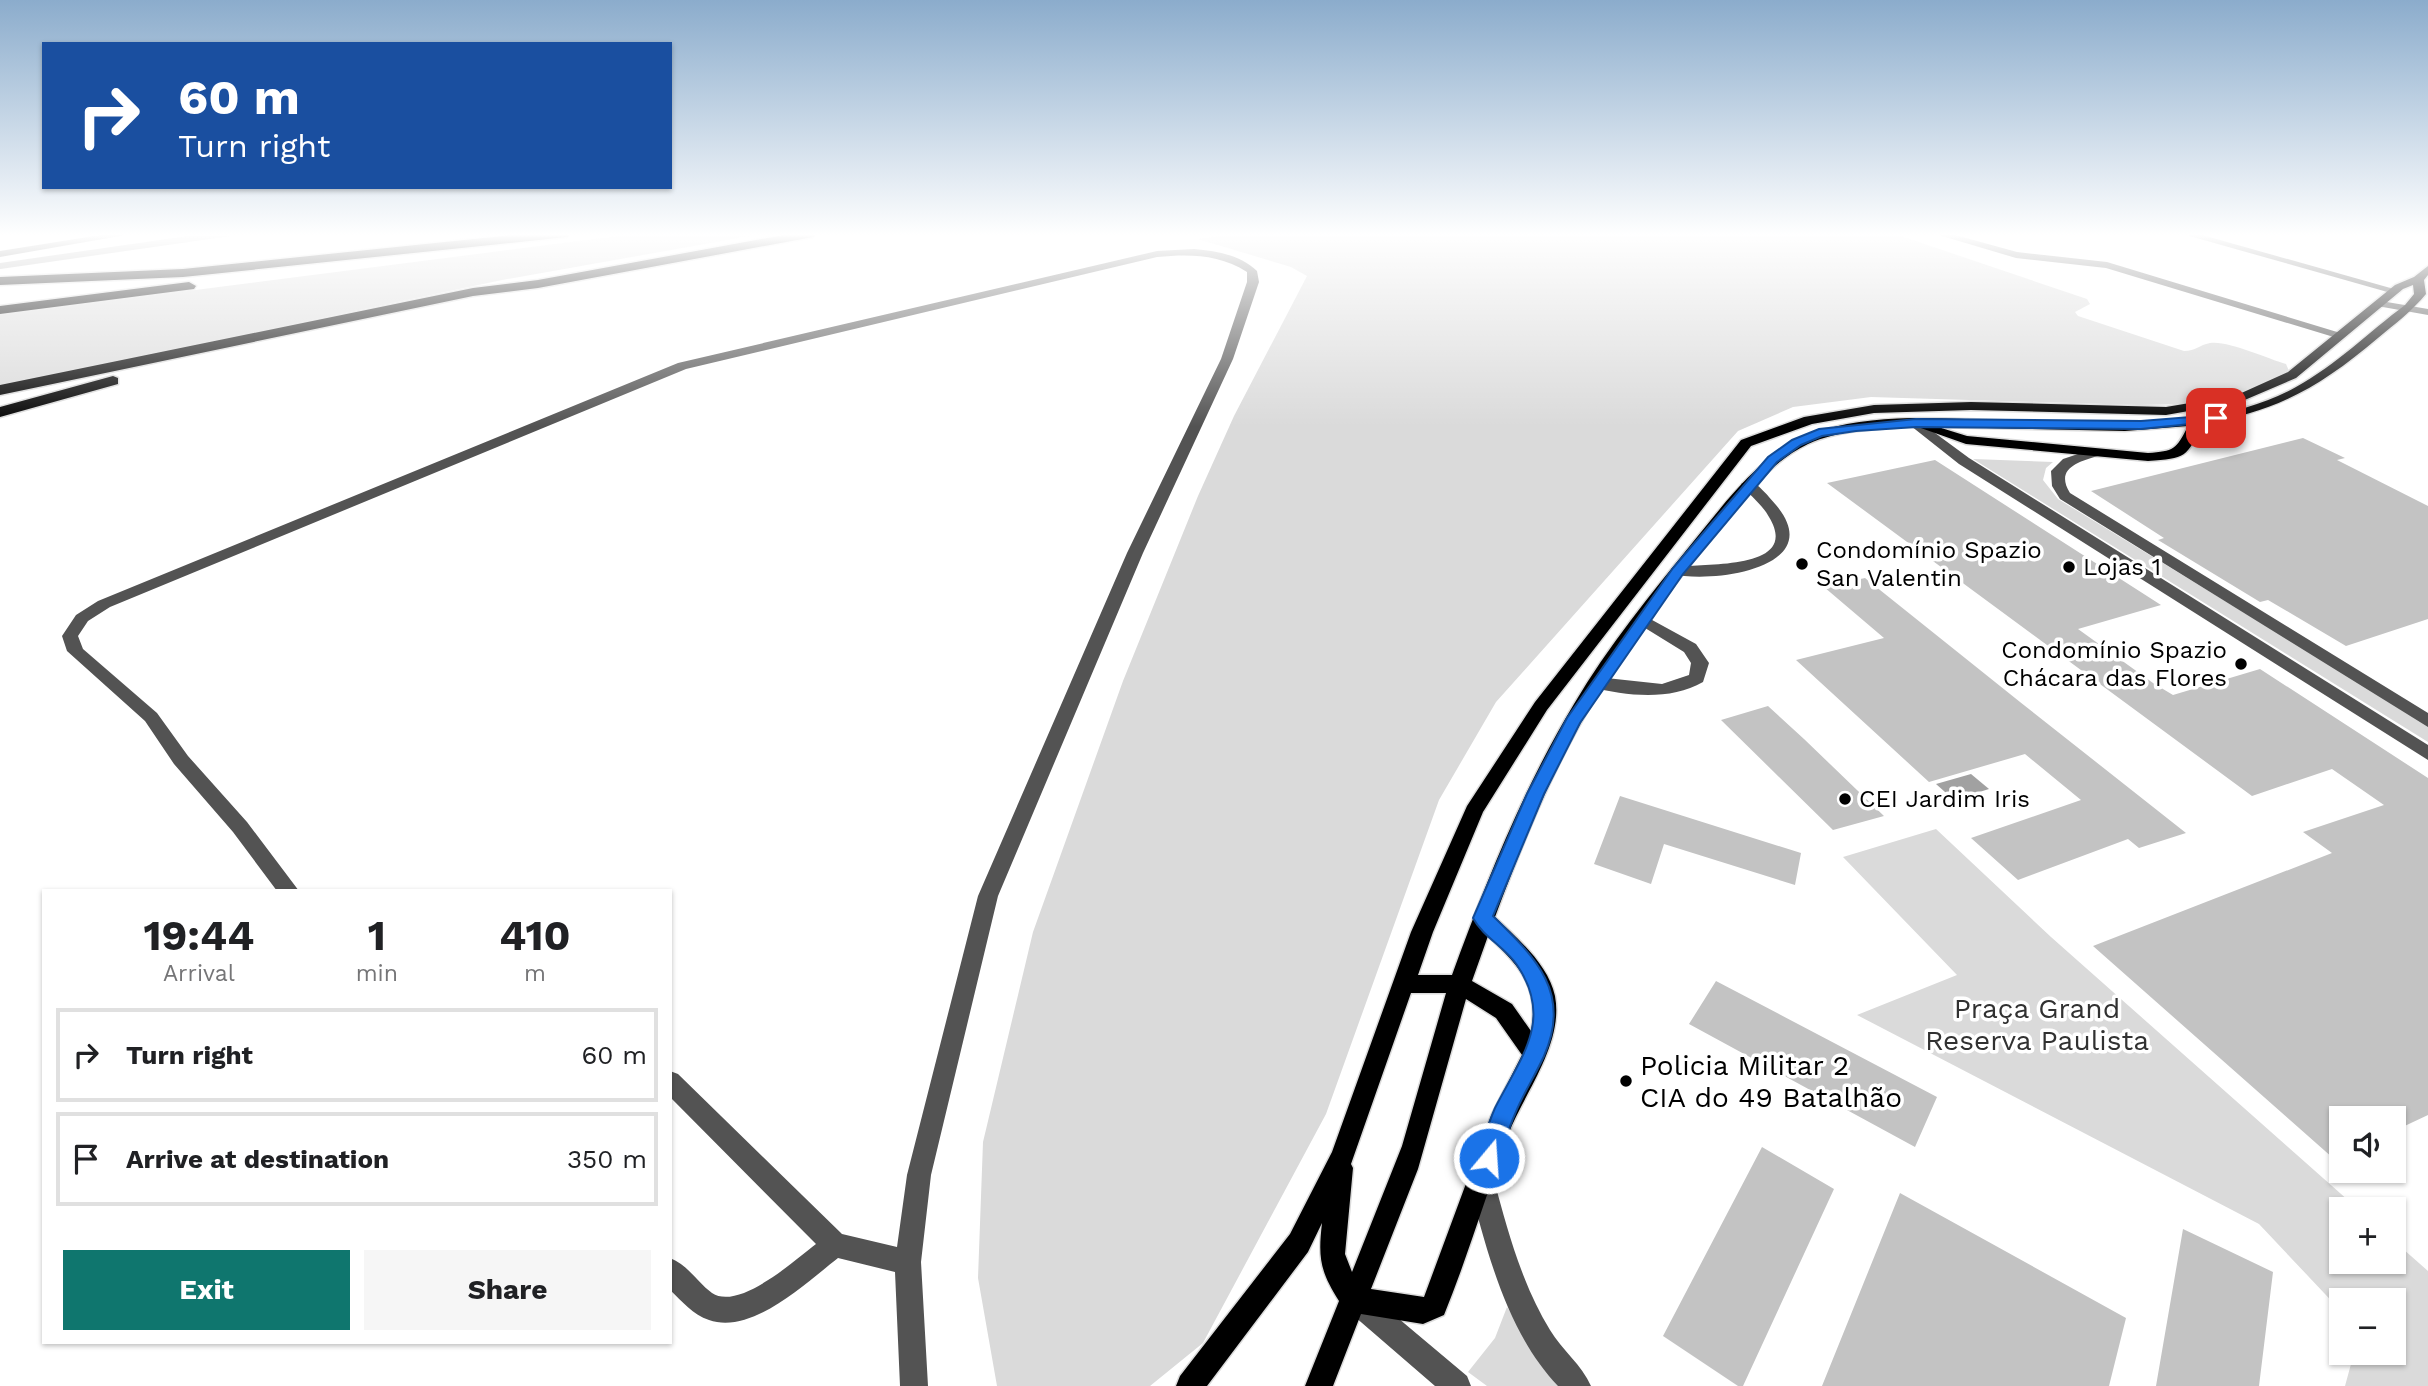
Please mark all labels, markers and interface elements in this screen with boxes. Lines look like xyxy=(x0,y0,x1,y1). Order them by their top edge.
text: 60 m xyxy=(178,68,300,126)
icon: right xyxy=(63,70,154,161)
text: Turn right xyxy=(178,127,330,165)
pin xyxy=(2186,388,2246,448)
icon: arrive xyxy=(2197,399,2235,437)
place label: Condomínio Spazio San Valentin xyxy=(1816,536,2042,592)
place label: Lojas 1 xyxy=(2083,553,2161,581)
marker: Condomínio Spazio San Valentin xyxy=(1794,556,1810,572)
marker: Lojas 1 xyxy=(2061,559,2077,575)
place label: Condomínio Spazio Chácara das Flores xyxy=(2001,636,2227,692)
marker: Condomínio Spazio Chácara das Flores xyxy=(2233,656,2249,672)
place label: CEI Jardim Iris xyxy=(1859,785,2030,813)
marker: CEI Jardim Iris xyxy=(1837,791,1853,807)
text: 19:44 xyxy=(143,911,254,960)
text: 1 xyxy=(368,911,386,960)
text: 410 xyxy=(499,911,571,960)
text: Arrival xyxy=(163,960,235,987)
text: min xyxy=(356,960,398,987)
text: m xyxy=(524,960,546,987)
park label: Praça Grand Reserva Paulista xyxy=(1925,992,2149,1057)
icon: right xyxy=(67,1036,105,1074)
text: Turn right xyxy=(126,1040,253,1070)
text: 60 m xyxy=(581,1040,647,1070)
place label: Policia Militar 2 CIA do 49 Batalhão xyxy=(1640,1049,1902,1114)
marker: Policia Militar 2 CIA do 49 Batalhão xyxy=(1618,1073,1634,1089)
map controls xyxy=(2329,1106,2406,1365)
button: sound xyxy=(2329,1106,2406,1183)
position arrow xyxy=(1452,1121,1526,1195)
icon: arrive xyxy=(67,1140,105,1178)
text: Arrive at destination xyxy=(126,1144,389,1174)
text: 350 m xyxy=(567,1144,647,1174)
button: + xyxy=(2329,1197,2406,1274)
button: Exit xyxy=(63,1250,350,1330)
button: Share xyxy=(364,1250,651,1330)
button: − xyxy=(2329,1288,2406,1365)

